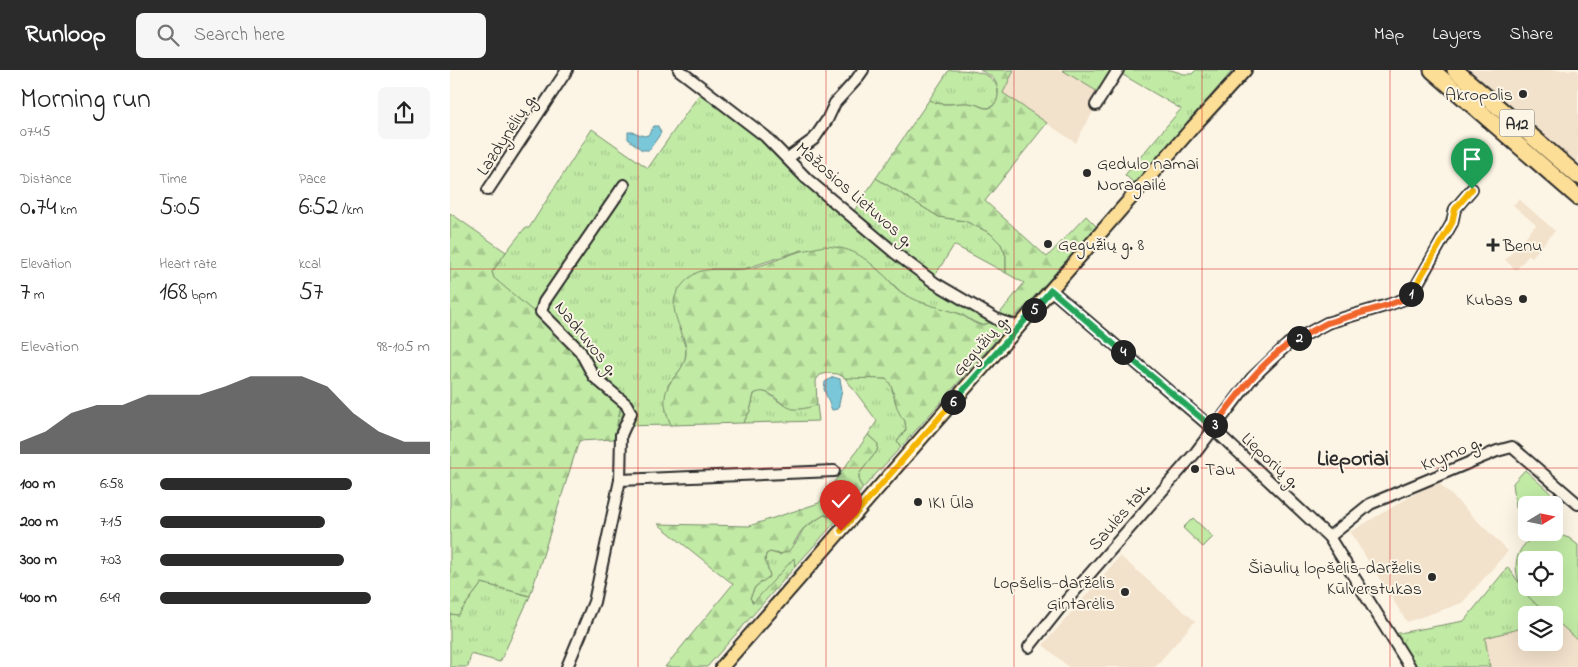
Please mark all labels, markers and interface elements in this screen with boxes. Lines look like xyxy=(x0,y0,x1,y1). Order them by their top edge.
search box xyxy=(136,13,486,58)
text: Runloop xyxy=(25,18,106,53)
icon: search xyxy=(154,21,182,49)
text: Search here xyxy=(194,22,285,49)
text: Map xyxy=(1374,22,1404,48)
text: Layers xyxy=(1432,22,1482,48)
text: Share xyxy=(1510,22,1553,48)
text: Morning run xyxy=(20,80,151,121)
place label: Akropolis xyxy=(1445,83,1513,109)
button: share xyxy=(378,87,430,139)
street label: Lazdynėlių g. xyxy=(471,88,545,182)
marker: Akropolis xyxy=(1517,88,1529,100)
road number: A12 xyxy=(1500,110,1534,136)
text: 07:45 xyxy=(20,120,51,144)
street label: Mažosios Lietuvos g. xyxy=(788,137,919,255)
pin xyxy=(1451,138,1493,189)
icon: arrive xyxy=(1458,145,1486,173)
place label: Gedulo namai Noragailė xyxy=(1097,152,1199,200)
marker: Gedulo namai Noragailė xyxy=(1081,167,1093,179)
text: Distance xyxy=(20,169,72,190)
text: Time xyxy=(159,169,187,190)
text: Pace xyxy=(299,169,326,190)
text: 0.74 xyxy=(20,190,57,226)
text: 5:05 xyxy=(159,190,201,226)
text: 6:52 xyxy=(299,190,339,226)
text: km xyxy=(57,200,77,221)
text: /km xyxy=(339,200,363,221)
place label: Gegužių g. 8 xyxy=(1058,233,1144,260)
place label: Benu xyxy=(1502,234,1542,260)
marker: Gegužių g. 8 xyxy=(1042,238,1054,250)
marker: Benu xyxy=(1487,239,1499,251)
text: Elevation xyxy=(20,254,71,275)
text: Heart rate xyxy=(159,254,217,275)
text: kcal xyxy=(299,254,321,275)
text: 7 xyxy=(20,275,30,311)
text: 168 xyxy=(159,275,188,311)
text: 57 xyxy=(299,275,323,311)
pin: 1 xyxy=(1398,282,1424,306)
text: 1 xyxy=(1409,284,1414,305)
text: m xyxy=(30,285,45,306)
text: bpm xyxy=(188,285,217,306)
place label: Kubas xyxy=(1466,288,1513,314)
marker: Kubas xyxy=(1517,293,1529,305)
street label: Nadruvos g. xyxy=(546,296,624,383)
pin: 5 xyxy=(1022,298,1046,322)
text: 5 xyxy=(1030,300,1039,321)
street label: Gegužių g. xyxy=(947,309,1017,384)
pin: 2 xyxy=(1286,326,1312,350)
text: 2 xyxy=(1296,328,1303,349)
text: Elevation xyxy=(20,335,79,359)
text: 98–105 m xyxy=(377,335,430,359)
pin: 4 xyxy=(1110,340,1136,364)
text: 4 xyxy=(1121,342,1126,363)
pin: 6 xyxy=(940,390,966,414)
text: 6 xyxy=(950,392,957,413)
pin: 3 xyxy=(1202,412,1228,438)
text: 3 xyxy=(1213,415,1218,436)
street label: Lieporių g. xyxy=(1234,427,1305,497)
street label: Krymo g. xyxy=(1417,430,1487,480)
district label: Lieporiai xyxy=(1317,444,1389,476)
place label: Tau xyxy=(1205,458,1235,484)
marker: Tau xyxy=(1189,463,1201,475)
text: 100 m xyxy=(20,472,55,496)
text: 6:58 xyxy=(100,472,124,496)
street label: Saulės tak. xyxy=(1083,477,1158,557)
pin xyxy=(820,480,862,531)
icon: check xyxy=(827,487,855,515)
place label: IKI Ūla xyxy=(928,491,974,517)
marker: IKI Ūla xyxy=(912,496,924,508)
north arrow xyxy=(1518,496,1562,541)
map controls xyxy=(1518,496,1563,651)
text: 200 m xyxy=(20,510,58,534)
text: 7:15 xyxy=(100,510,122,534)
text: 300 m xyxy=(20,548,57,572)
text: 7:03 xyxy=(100,548,121,572)
button: locate xyxy=(1518,551,1563,596)
place label: Šiaulių lopšelis-darželis Kūlverstukas xyxy=(1248,556,1422,603)
place label: Lopšelis-darželis Gintarėlis xyxy=(993,571,1115,618)
marker: Šiaulių lopšelis-darželis Kūlverstukas xyxy=(1426,571,1438,583)
text: 400 m xyxy=(20,586,57,610)
text: 6:49 xyxy=(100,586,120,610)
marker: Lopšelis-darželis Gintarėlis xyxy=(1119,586,1131,598)
button: layers xyxy=(1518,606,1563,651)

